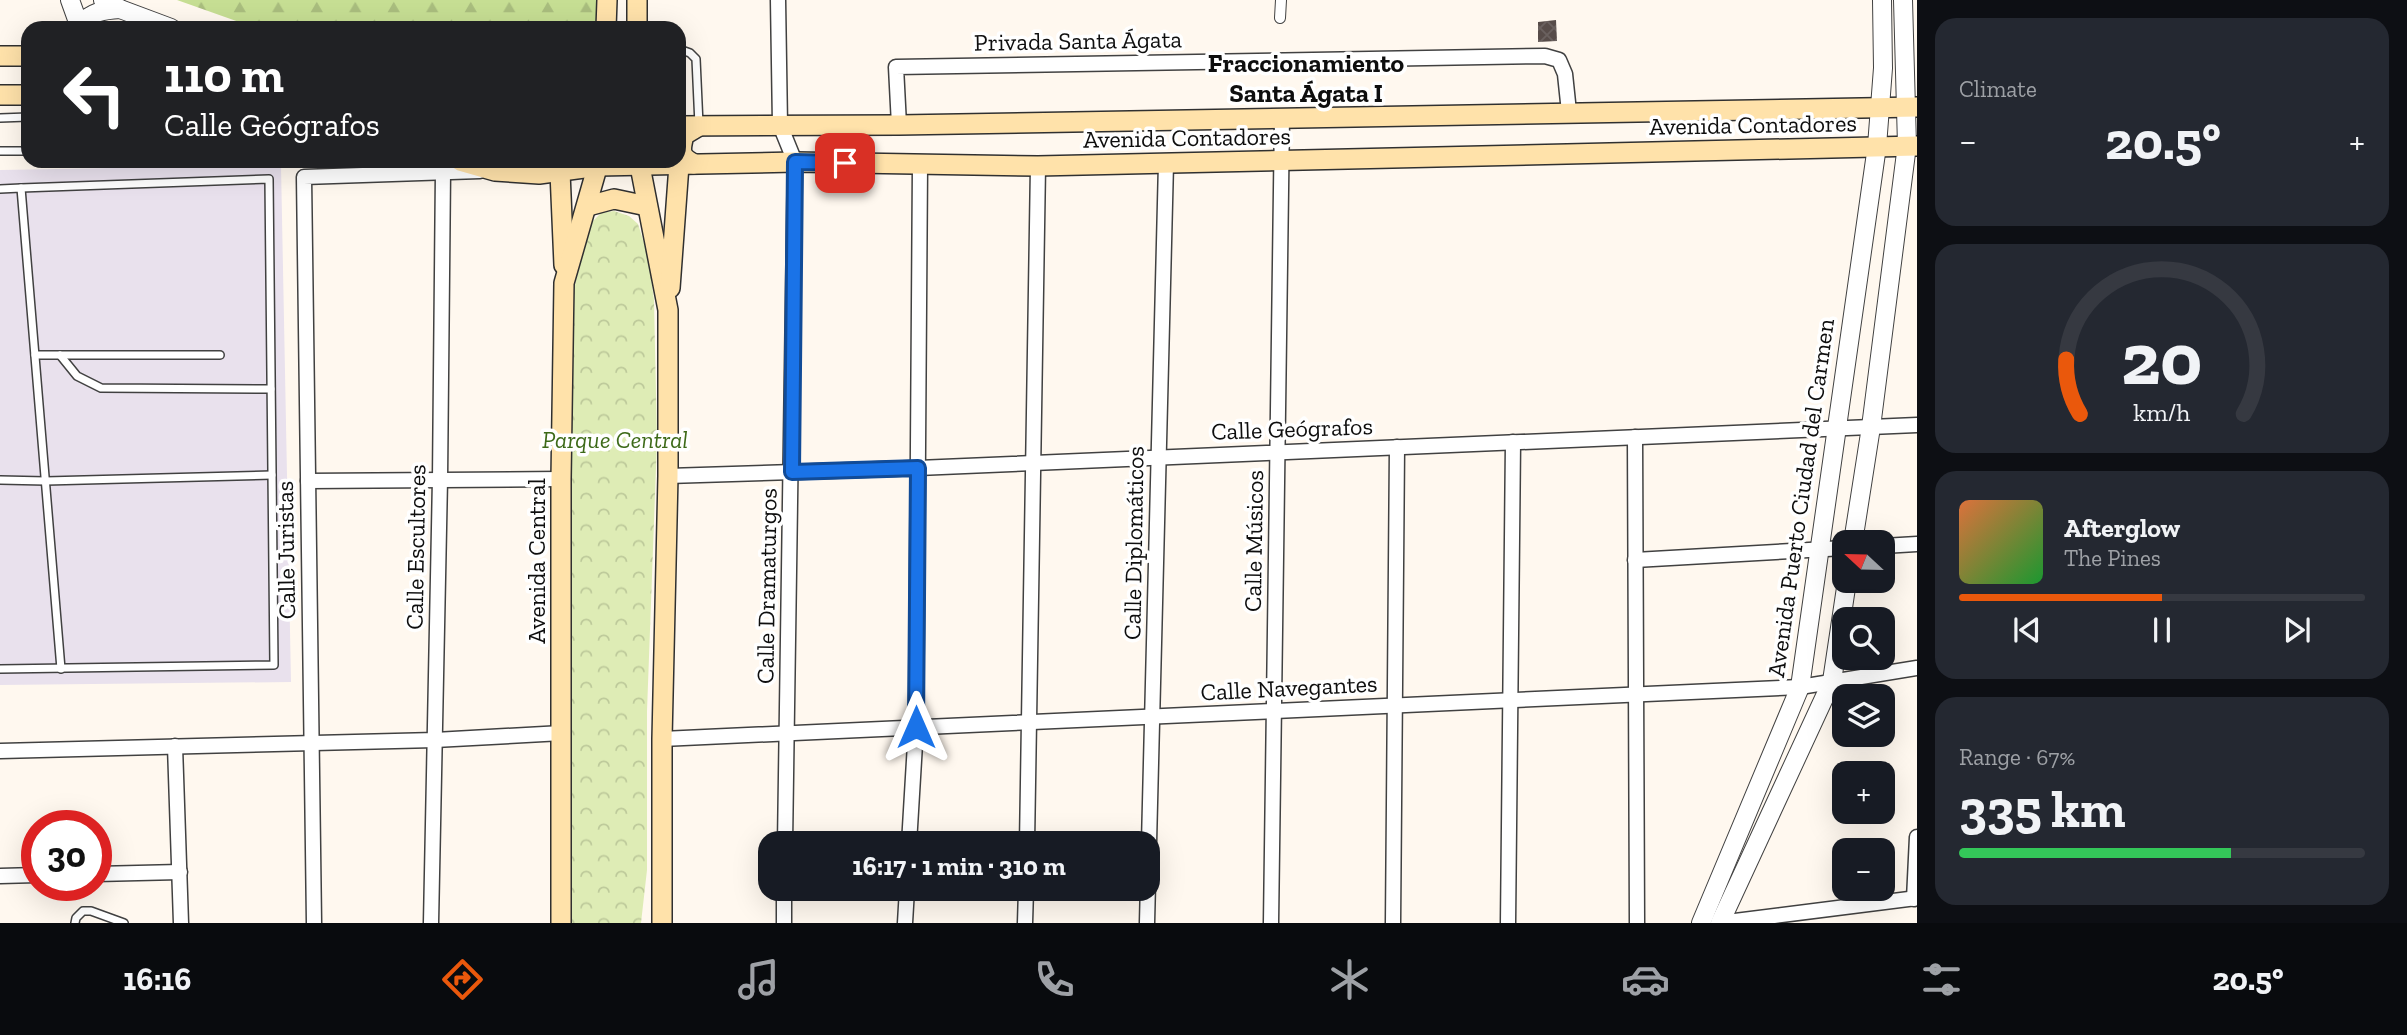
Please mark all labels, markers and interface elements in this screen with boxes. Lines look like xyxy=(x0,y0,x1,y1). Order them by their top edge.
street label: Privada Santa Ágata xyxy=(974,24,1183,57)
text: 110 m xyxy=(164,46,284,105)
district label: Fraccionamiento Santa Ágata I xyxy=(1208,47,1405,109)
icon: left xyxy=(49,49,140,140)
text: Climate xyxy=(1959,75,2037,103)
text: Calle Geógrafos xyxy=(164,106,380,144)
street label: Avenida Contadores xyxy=(1649,108,1857,141)
text: 20.5° xyxy=(2105,110,2221,172)
text: − xyxy=(1959,118,1977,164)
text: + xyxy=(2349,118,2365,164)
street label: Avenida Contadores xyxy=(1083,121,1291,154)
pin xyxy=(815,133,875,193)
icon: arrive xyxy=(826,144,864,182)
text: 20 xyxy=(2121,316,2203,404)
street label: Avenida Puerto Ciudad del Carmen xyxy=(1761,317,1840,679)
text: km/h xyxy=(2133,397,2191,427)
street label: Calle Geógrafos xyxy=(1211,411,1373,446)
park label: Parque Central xyxy=(542,425,688,454)
street label: Calle Diplomáticos xyxy=(1117,446,1150,640)
street label: Calle Escultores xyxy=(400,464,431,630)
street label: Calle Músicos xyxy=(1238,470,1269,612)
street label: Avenida Central xyxy=(522,478,551,644)
street label: Calle Juristas xyxy=(270,481,301,619)
street label: Calle Dramaturgos xyxy=(750,488,783,684)
text: Afterglow xyxy=(2064,512,2180,544)
north arrow xyxy=(1832,530,1895,593)
map controls xyxy=(1832,530,1895,901)
text: The Pines xyxy=(2064,544,2161,572)
button: search xyxy=(1832,607,1895,670)
icon: previous xyxy=(2008,611,2046,649)
icon: pause xyxy=(2143,611,2181,649)
icon: next xyxy=(2278,611,2316,649)
street label: Calle Navegantes xyxy=(1200,668,1378,707)
button: layers xyxy=(1832,684,1895,747)
position arrow xyxy=(879,690,953,764)
text: Range · 67% xyxy=(1959,743,2075,771)
button: + xyxy=(1832,761,1895,824)
text: 335 km xyxy=(1959,778,2126,840)
speed limit sign: 30 xyxy=(21,810,112,901)
button: − xyxy=(1832,838,1895,901)
text: 16:17 · 1 min · 310 m xyxy=(852,850,1066,882)
icon: directions xyxy=(438,955,487,1004)
icon: music xyxy=(734,955,783,1004)
icon: phone xyxy=(1030,955,1079,1004)
icon: climate xyxy=(1325,955,1374,1004)
icon: car xyxy=(1621,955,1670,1004)
icon: filters xyxy=(1917,955,1966,1004)
text: 16:16 xyxy=(123,960,191,998)
text: 20.5° xyxy=(2212,960,2284,998)

